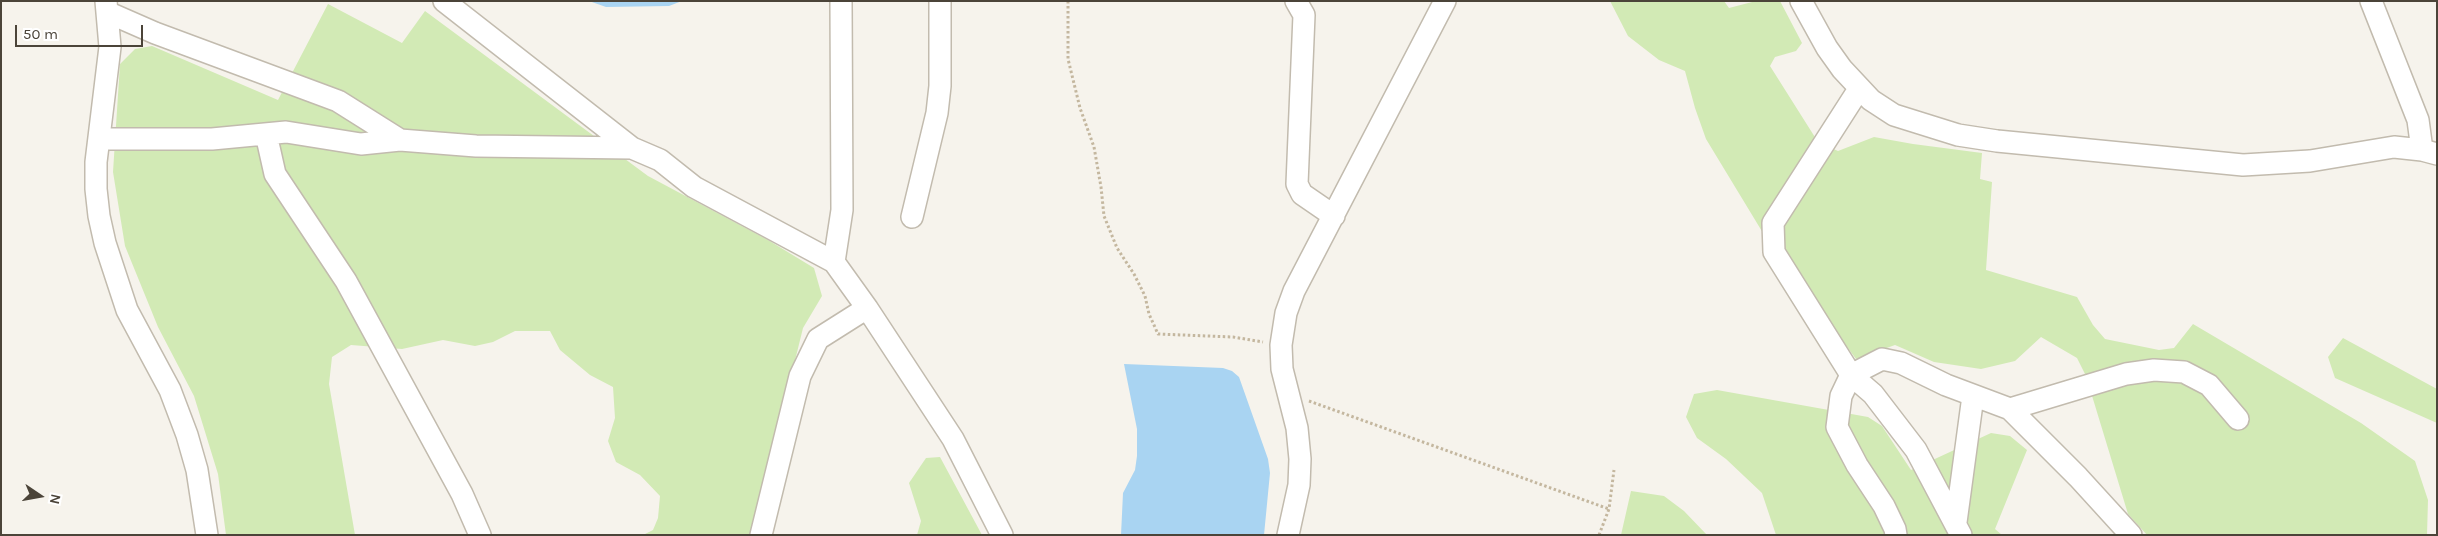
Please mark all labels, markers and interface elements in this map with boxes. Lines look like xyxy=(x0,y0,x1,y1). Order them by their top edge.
scale bar xyxy=(18,15,145,47)
text: 50 m xyxy=(23,25,58,43)
north arrow xyxy=(15,471,65,521)
text: N xyxy=(46,493,65,506)

